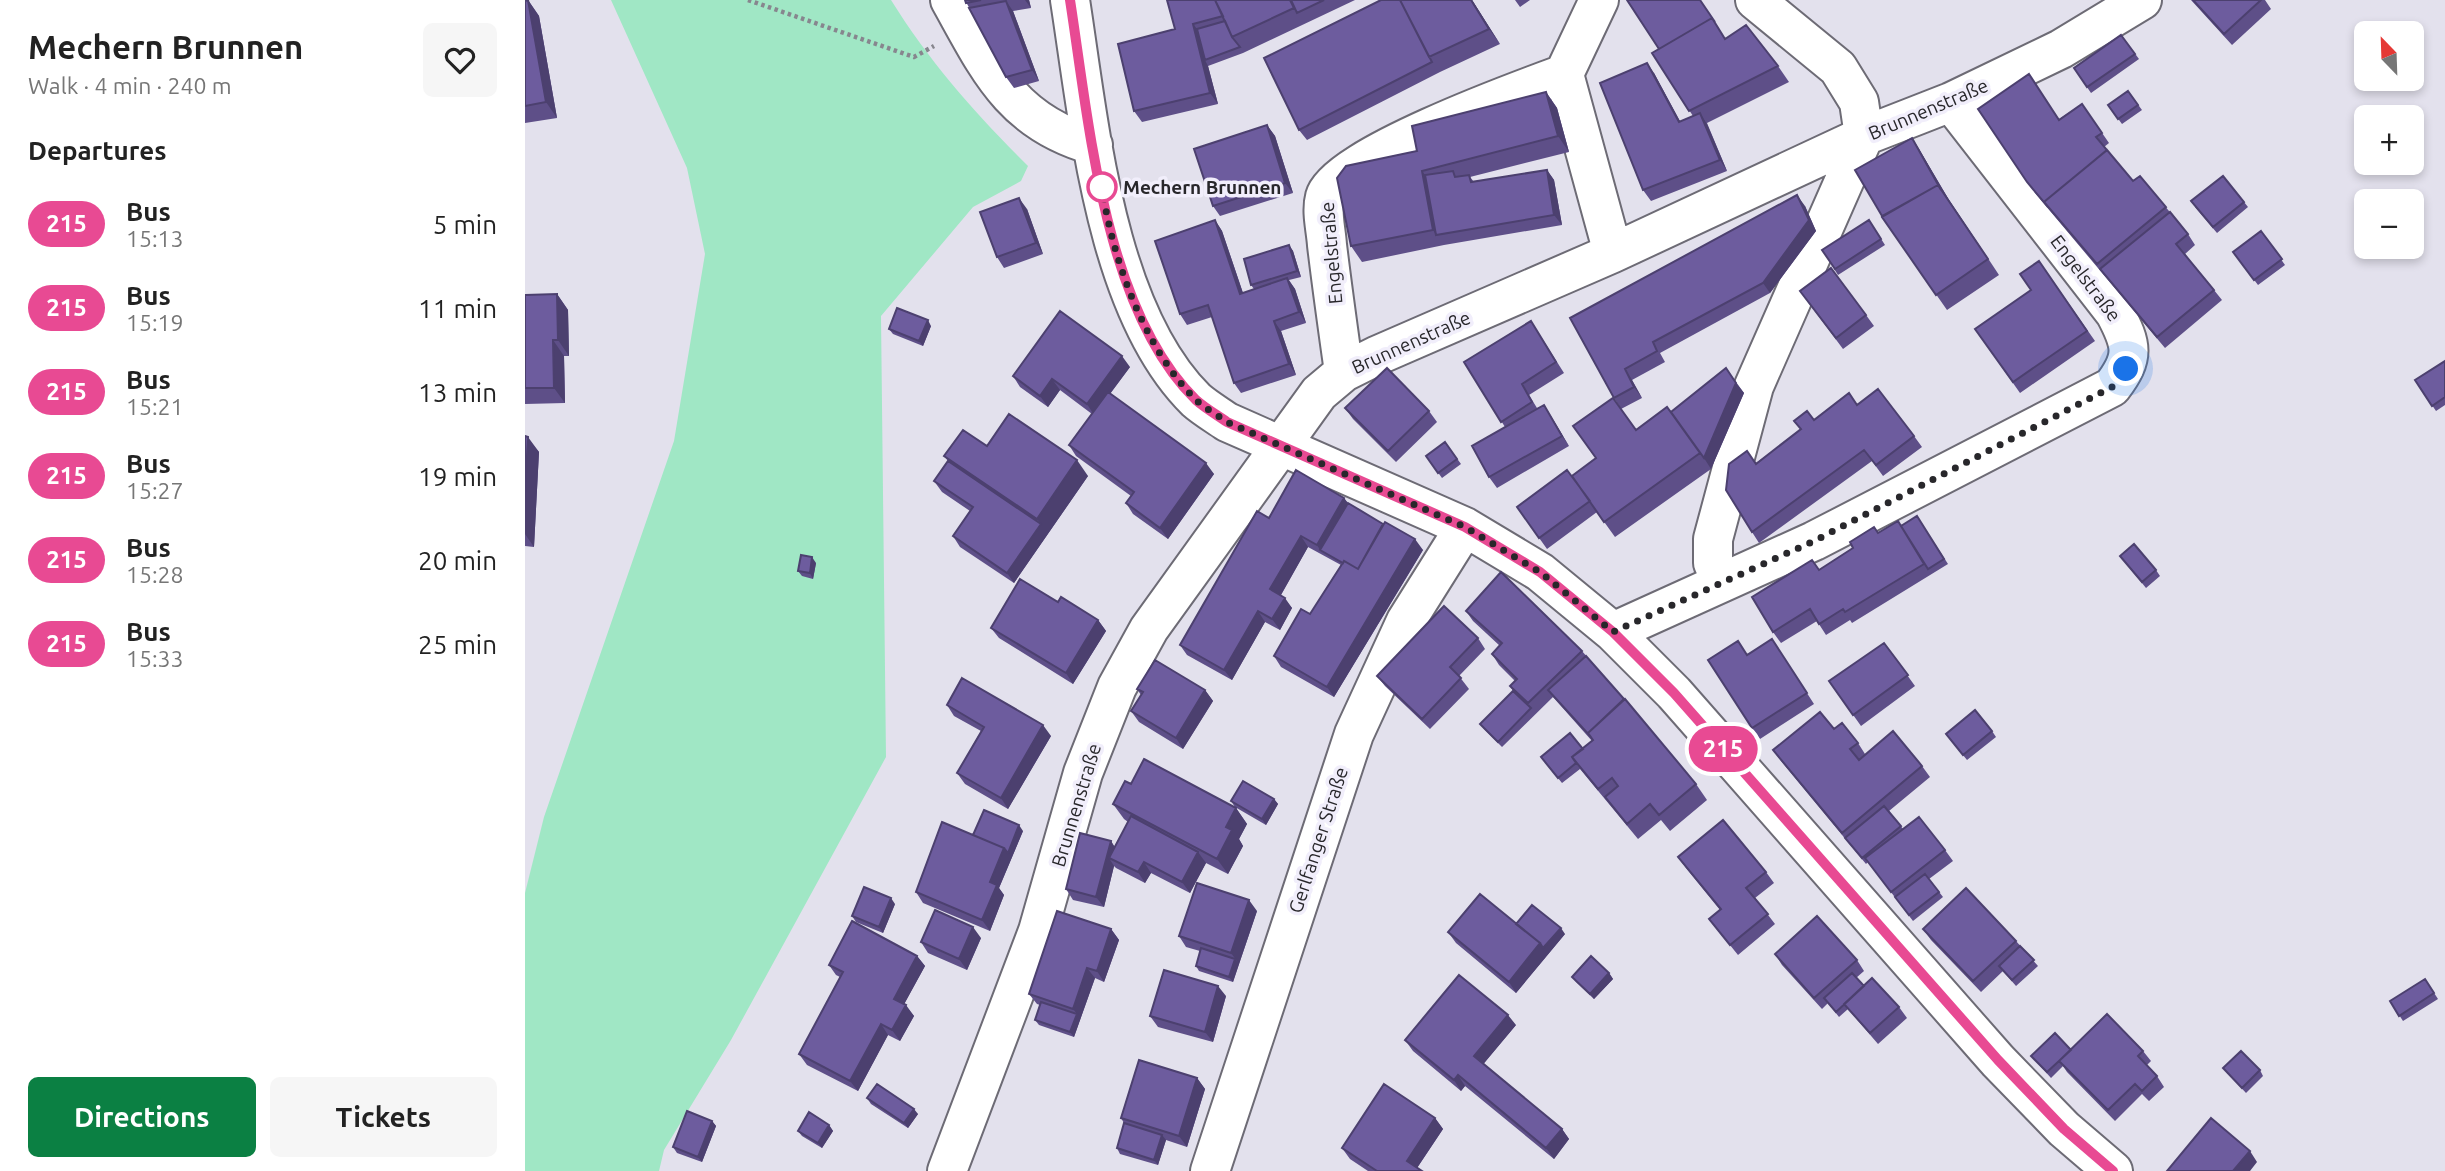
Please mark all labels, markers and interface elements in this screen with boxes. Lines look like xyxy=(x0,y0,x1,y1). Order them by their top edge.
north arrow xyxy=(2354,21,2424,91)
map controls xyxy=(2354,21,2424,259)
button: heart xyxy=(423,23,497,97)
text: Mechern Brunnen xyxy=(28,28,303,65)
text: Walk · 4 min · 240 m xyxy=(28,73,232,98)
street label: Brunnenstraße xyxy=(1865,74,1991,144)
button: + xyxy=(2354,105,2424,175)
text: Departures xyxy=(28,136,166,165)
marker: Mechern Brunnen xyxy=(1087,172,1117,202)
place label: Mechern Brunnen xyxy=(1123,176,1281,198)
button: − xyxy=(2354,189,2424,259)
text: Bus xyxy=(126,197,171,226)
street label: Engelstraße xyxy=(1316,201,1346,305)
text: 215 xyxy=(46,210,87,237)
text: 5 min xyxy=(433,210,497,239)
text: 15:13 xyxy=(126,226,184,251)
street label: Engelstraße xyxy=(2046,230,2126,326)
text: Bus xyxy=(126,281,171,310)
text: 215 xyxy=(46,294,87,321)
text: 11 min xyxy=(418,294,497,323)
street label: Brunnenstraße xyxy=(1348,306,1474,378)
text: 15:19 xyxy=(126,310,184,335)
your location xyxy=(2108,351,2143,386)
text: Bus xyxy=(126,365,171,394)
text: 215 xyxy=(46,378,87,405)
text: 13 min xyxy=(418,378,497,407)
text: 15:21 xyxy=(126,394,184,419)
text: Bus xyxy=(126,449,171,478)
text: 215 xyxy=(46,462,87,489)
text: 19 min xyxy=(418,462,497,491)
text: 15:27 xyxy=(126,478,184,503)
text: Bus xyxy=(126,533,171,562)
text: 215 xyxy=(46,546,87,573)
text: 20 min xyxy=(418,546,497,575)
text: 15:28 xyxy=(126,562,184,587)
text: Bus xyxy=(126,617,171,646)
text: 215 xyxy=(46,630,87,657)
text: 25 min xyxy=(418,630,497,659)
text: 15:33 xyxy=(126,646,184,671)
line badge: 215 xyxy=(1683,726,1763,772)
text: 215 xyxy=(1703,735,1743,762)
street label: Brunnenstraße xyxy=(1047,741,1105,869)
street label: Gerlfanger Straße xyxy=(1284,764,1352,916)
button: Directions xyxy=(28,1077,256,1157)
button: Tickets xyxy=(270,1077,497,1157)

